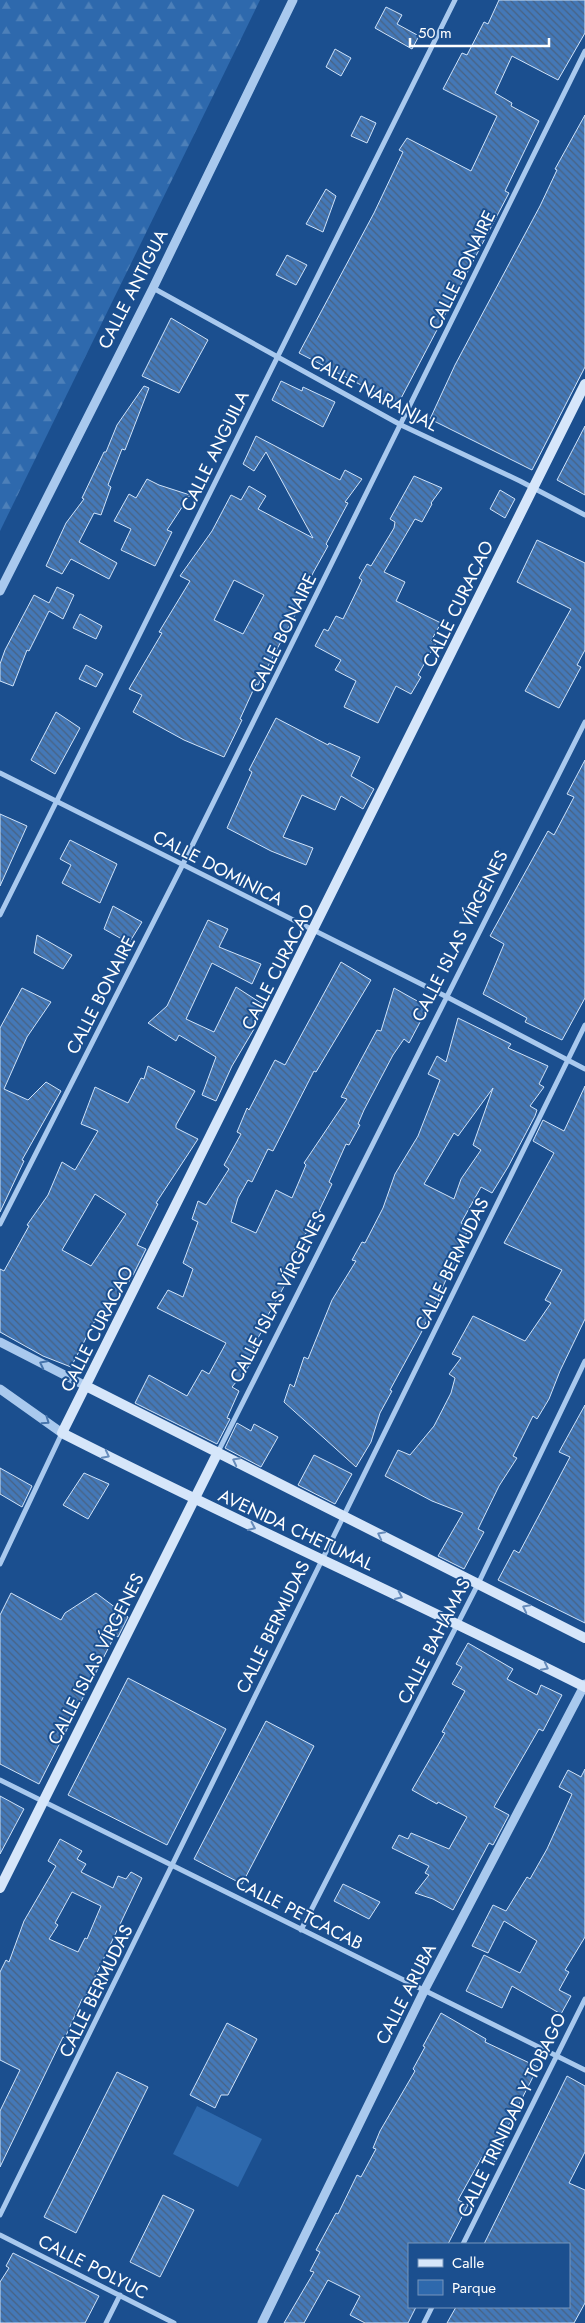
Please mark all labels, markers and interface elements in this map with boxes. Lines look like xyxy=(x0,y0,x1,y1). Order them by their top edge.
scale bar xyxy=(410,15,549,47)
text: 50 m xyxy=(418,22,452,44)
street label: CALLE BONAIRE xyxy=(422,206,502,334)
street label: CALLE ANTIGUA xyxy=(92,225,174,353)
street label: CALLE NARANJAL xyxy=(305,348,443,438)
street label: CALLE ANGUILA xyxy=(175,386,256,516)
street label: CALLE CURACAO xyxy=(416,536,500,672)
street label: CALLE BONAIRE xyxy=(243,569,323,697)
street label: CALLE DOMINICA xyxy=(148,824,288,912)
street label: CALLE ISLAS VÍRGENES xyxy=(405,846,515,1026)
street label: CALLE CURACAO xyxy=(235,900,321,1034)
street label: CALLE BONAIRE xyxy=(60,931,142,1059)
street label: CALLE BERMUDAS xyxy=(409,1193,495,1335)
street label: CALLE ISLAS VÍRGENES xyxy=(223,1207,333,1387)
street label: CALLE CURACAO xyxy=(54,1262,140,1396)
one-way arrow xyxy=(39,1360,48,1370)
one-way arrow xyxy=(40,1415,49,1424)
one-way arrow xyxy=(101,1449,110,1459)
one-way arrow xyxy=(232,1457,241,1467)
street label: AVENIDA CHETUMAL xyxy=(214,1483,378,1577)
one-way arrow xyxy=(246,1521,255,1531)
one-way arrow xyxy=(377,1531,386,1541)
street label: CALLE BERMUDAS xyxy=(230,1556,316,1698)
street label: CALLE ISLAS VÍRGENES xyxy=(41,1569,151,1749)
street label: CALLE BAHAMAS xyxy=(391,1573,477,1708)
one-way arrow xyxy=(394,1590,403,1600)
one-way arrow xyxy=(522,1604,531,1614)
one-way arrow xyxy=(539,1661,548,1671)
street label: CALLE PETCACAB xyxy=(231,1870,367,1956)
street label: CALLE BERMUDAS xyxy=(53,1920,139,2062)
street label: CALLE ARUBA xyxy=(369,1939,443,2049)
street label: CALLE TRINIDAD Y TOBAGO xyxy=(451,2008,573,2222)
street label: CALLE POLYUC xyxy=(34,2228,152,2306)
legend xyxy=(408,2243,570,2308)
text: Calle xyxy=(452,2252,484,2274)
text: Parque xyxy=(452,2277,496,2299)

